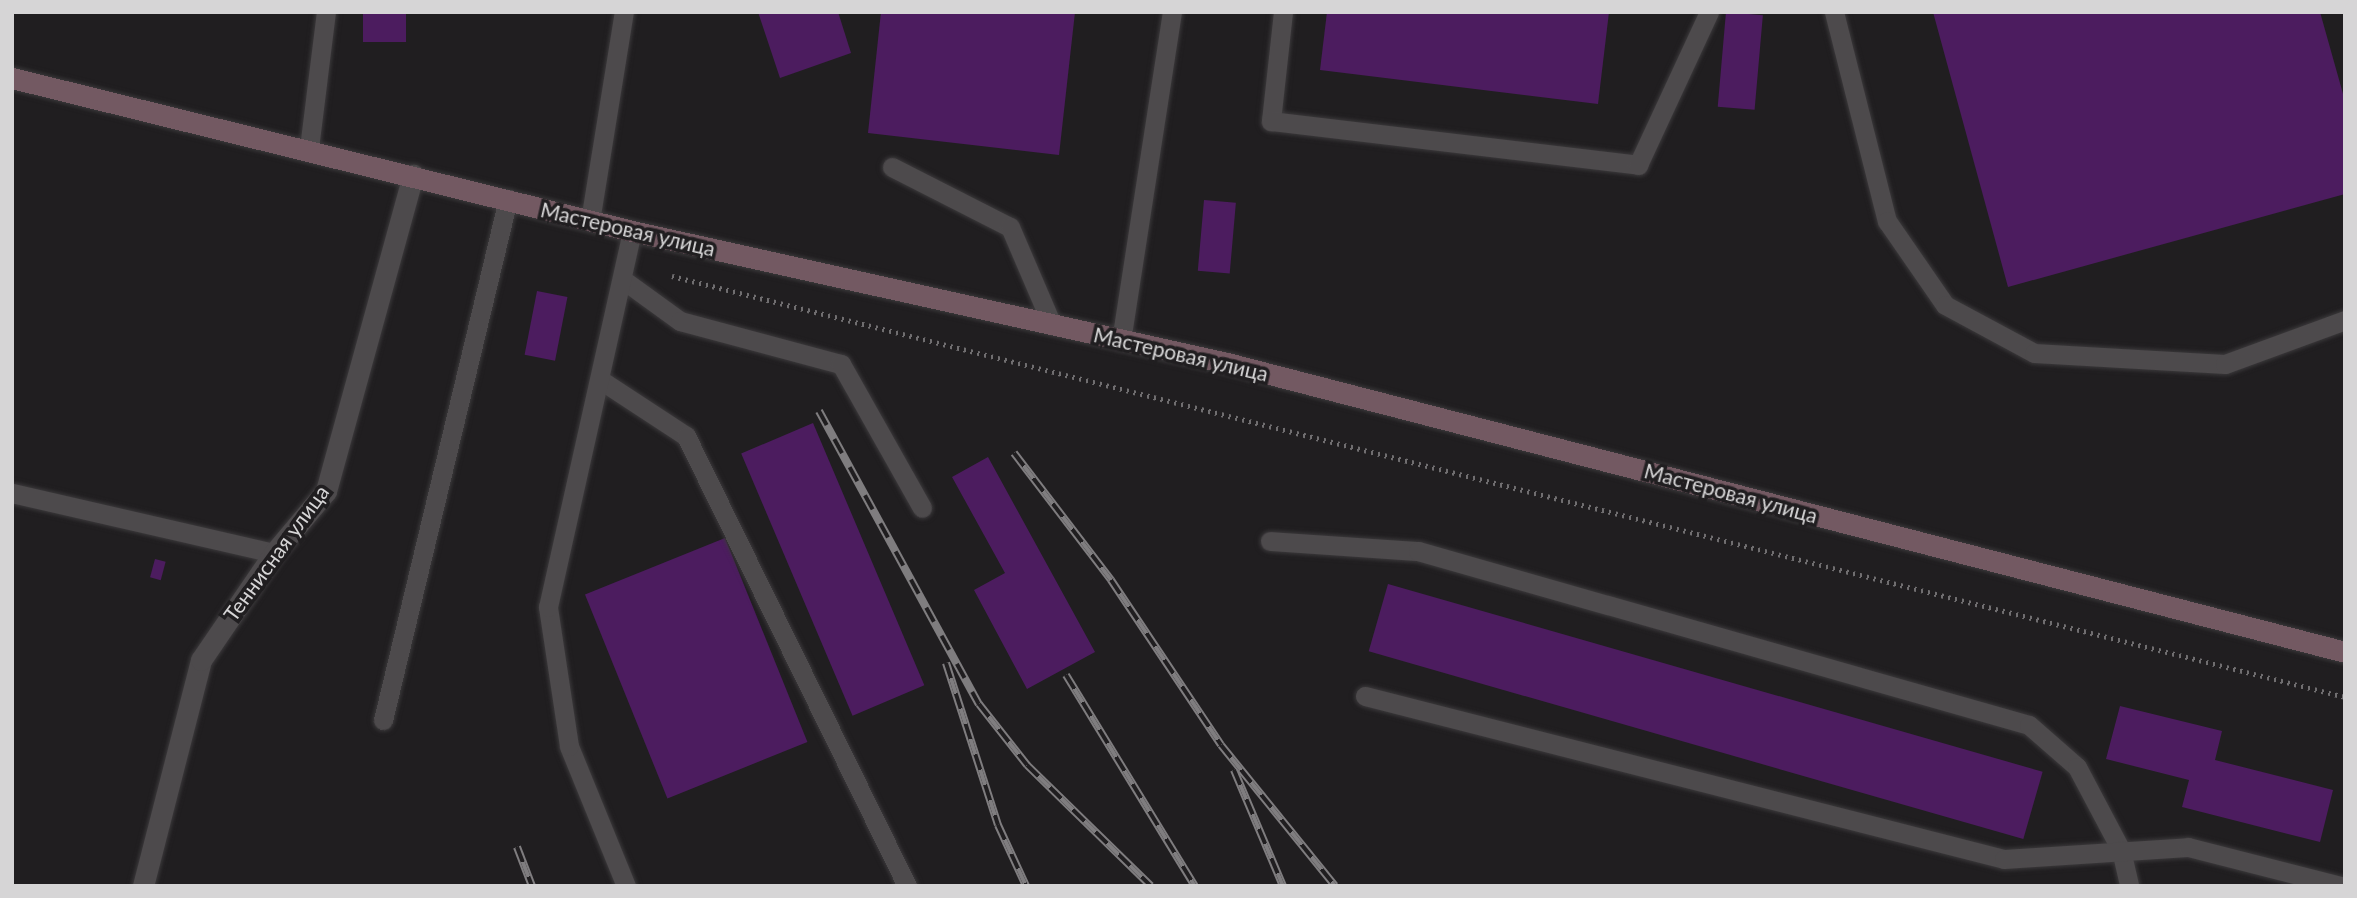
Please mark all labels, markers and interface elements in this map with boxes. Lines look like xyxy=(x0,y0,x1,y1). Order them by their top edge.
street label: Мастеровая улица xyxy=(538,197,718,261)
street label: Мастеровая улица xyxy=(1091,322,1271,386)
street label: Мастеровая улица xyxy=(1642,458,1820,528)
street label: Теннисная улица xyxy=(218,480,334,626)

